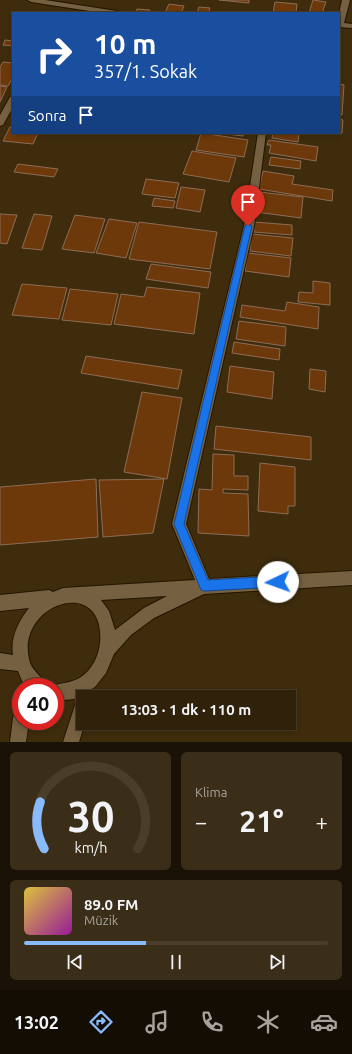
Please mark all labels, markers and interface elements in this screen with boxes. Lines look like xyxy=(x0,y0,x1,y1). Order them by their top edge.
icon: right xyxy=(28,28,80,80)
text: 10 m xyxy=(94,28,156,59)
text: 357/1. Sokak xyxy=(94,61,197,81)
icon: arrive xyxy=(75,104,97,126)
text: Sonra xyxy=(28,107,67,124)
pin xyxy=(231,185,265,226)
icon: arrive xyxy=(237,191,259,213)
position arrow xyxy=(257,561,299,603)
speed limit sign: 40 xyxy=(12,678,64,730)
text: 13:03 · 1 dk · 110 m xyxy=(121,701,251,718)
text: Klima xyxy=(195,785,227,799)
text: 30 xyxy=(67,793,114,840)
text: 21° xyxy=(239,804,284,838)
text: − xyxy=(195,809,207,834)
text: + xyxy=(316,809,328,834)
text: km/h xyxy=(74,840,107,856)
text: 89.0 FM xyxy=(84,896,138,913)
text: Müzik xyxy=(84,913,118,927)
icon: previous xyxy=(64,951,86,973)
icon: pause xyxy=(165,951,187,973)
icon: next xyxy=(266,951,288,973)
icon: directions xyxy=(87,1008,115,1036)
icon: music xyxy=(143,1008,171,1036)
icon: phone xyxy=(198,1008,226,1036)
icon: climate xyxy=(254,1008,282,1036)
icon: car xyxy=(310,1008,338,1036)
text: 13:02 xyxy=(14,1012,59,1032)

